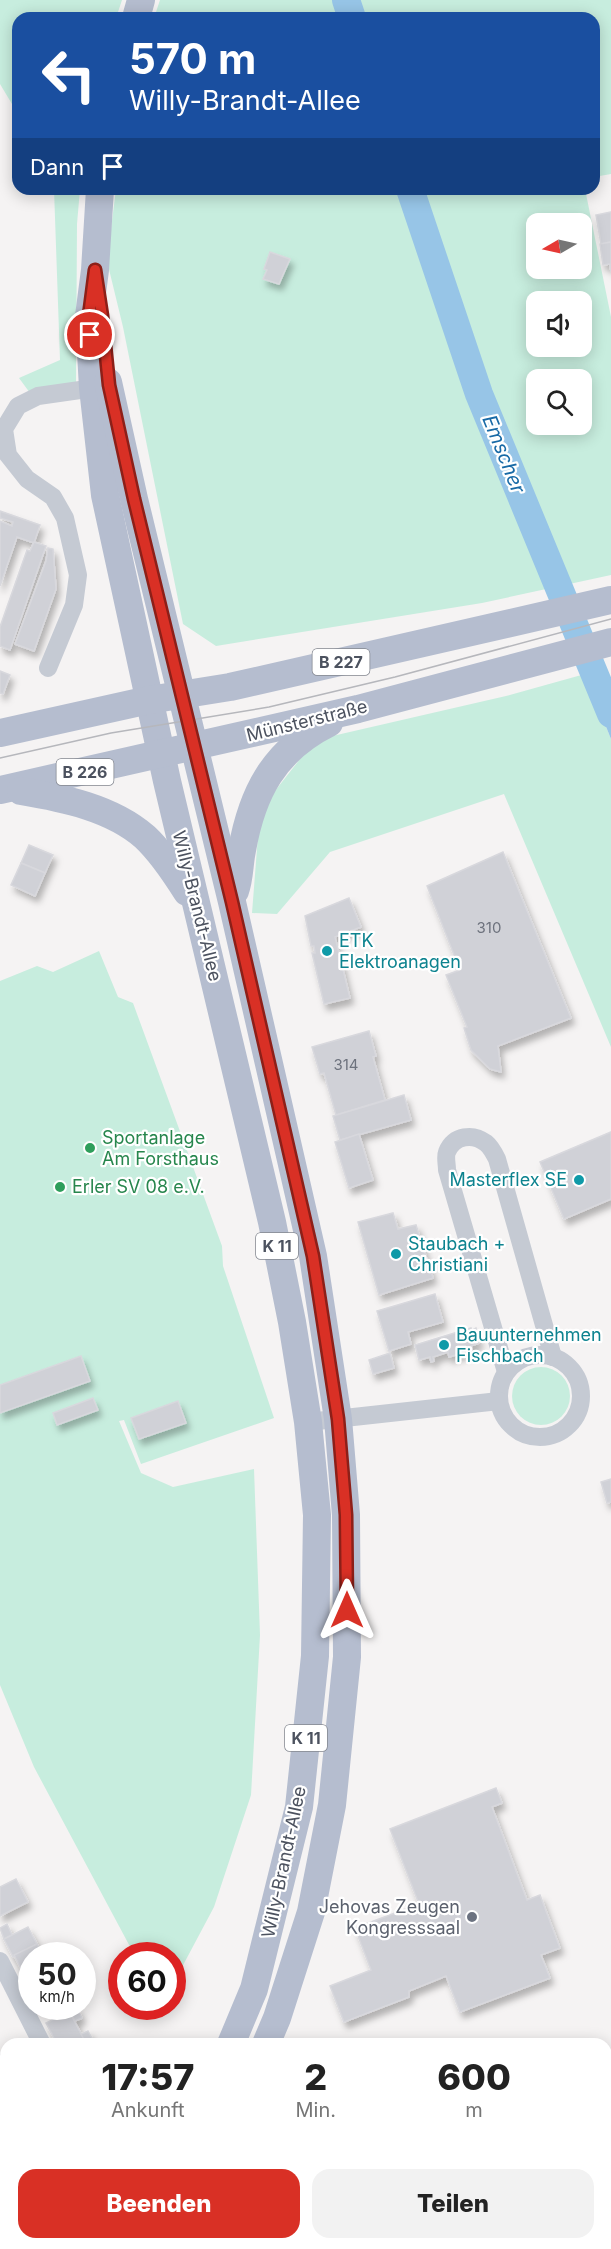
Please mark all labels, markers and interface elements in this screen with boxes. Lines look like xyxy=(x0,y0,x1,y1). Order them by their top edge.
text: 570 m xyxy=(129,33,256,84)
icon: left xyxy=(30,36,108,114)
text: Willy-Brandt-Allee xyxy=(129,84,361,117)
icon: arrive xyxy=(96,150,129,183)
text: Dann xyxy=(30,154,84,180)
north arrow xyxy=(526,213,592,279)
map controls xyxy=(526,213,592,435)
button: sound xyxy=(526,291,592,357)
pin xyxy=(64,309,115,360)
icon: arrive xyxy=(73,318,106,351)
button: search xyxy=(526,369,592,435)
water label: Emscher xyxy=(477,411,531,497)
road number: B 227 xyxy=(312,649,370,675)
street label: Münsterstraße xyxy=(244,695,370,746)
road number: B 226 xyxy=(56,759,113,785)
street label: Willy-Brandt-Allee xyxy=(169,828,226,983)
house number: 310 xyxy=(477,918,501,937)
place label: ETK Elektroanagen xyxy=(339,930,461,972)
marker: ETK Elektroanagen xyxy=(320,944,334,958)
house number: 314 xyxy=(333,1055,359,1074)
place label: Sportanlage Am Forsthaus xyxy=(102,1127,219,1169)
marker: Sportanlage Am Forsthaus xyxy=(83,1141,97,1155)
place label: Masterflex SE xyxy=(449,1169,567,1190)
marker: Masterflex SE xyxy=(572,1173,586,1187)
place label: Erler SV 08 e.V. xyxy=(72,1176,205,1197)
marker: Erler SV 08 e.V. xyxy=(53,1180,67,1194)
road number: K 11 xyxy=(256,1233,298,1259)
place label: Staubach + Christiani xyxy=(408,1233,505,1275)
marker: Staubach + Christiani xyxy=(389,1247,403,1261)
place label: Bauunternehmen Fischbach xyxy=(456,1324,602,1366)
marker: Bauunternehmen Fischbach xyxy=(437,1338,451,1352)
position arrow xyxy=(315,1578,379,1642)
road number: K 11 xyxy=(285,1725,327,1751)
street label: Willy-Brandt-Allee xyxy=(257,1784,310,1940)
place label: Jehovas Zeugen Kongresssaal xyxy=(319,1896,460,1938)
marker: Jehovas Zeugen Kongresssaal xyxy=(465,1910,479,1924)
speed limit sign: 60 xyxy=(108,1942,186,2020)
text: 50 xyxy=(37,1956,77,1992)
text: km/h xyxy=(39,1987,75,2006)
text: 17:57 xyxy=(101,2055,194,2099)
text: 2 xyxy=(304,2055,327,2099)
text: 600 xyxy=(437,2055,511,2099)
text: Ankunft xyxy=(111,2098,185,2122)
text: Min. xyxy=(296,2098,336,2122)
text: m xyxy=(465,2098,483,2122)
button: Beenden xyxy=(18,2169,300,2238)
button: Teilen xyxy=(312,2169,594,2238)

